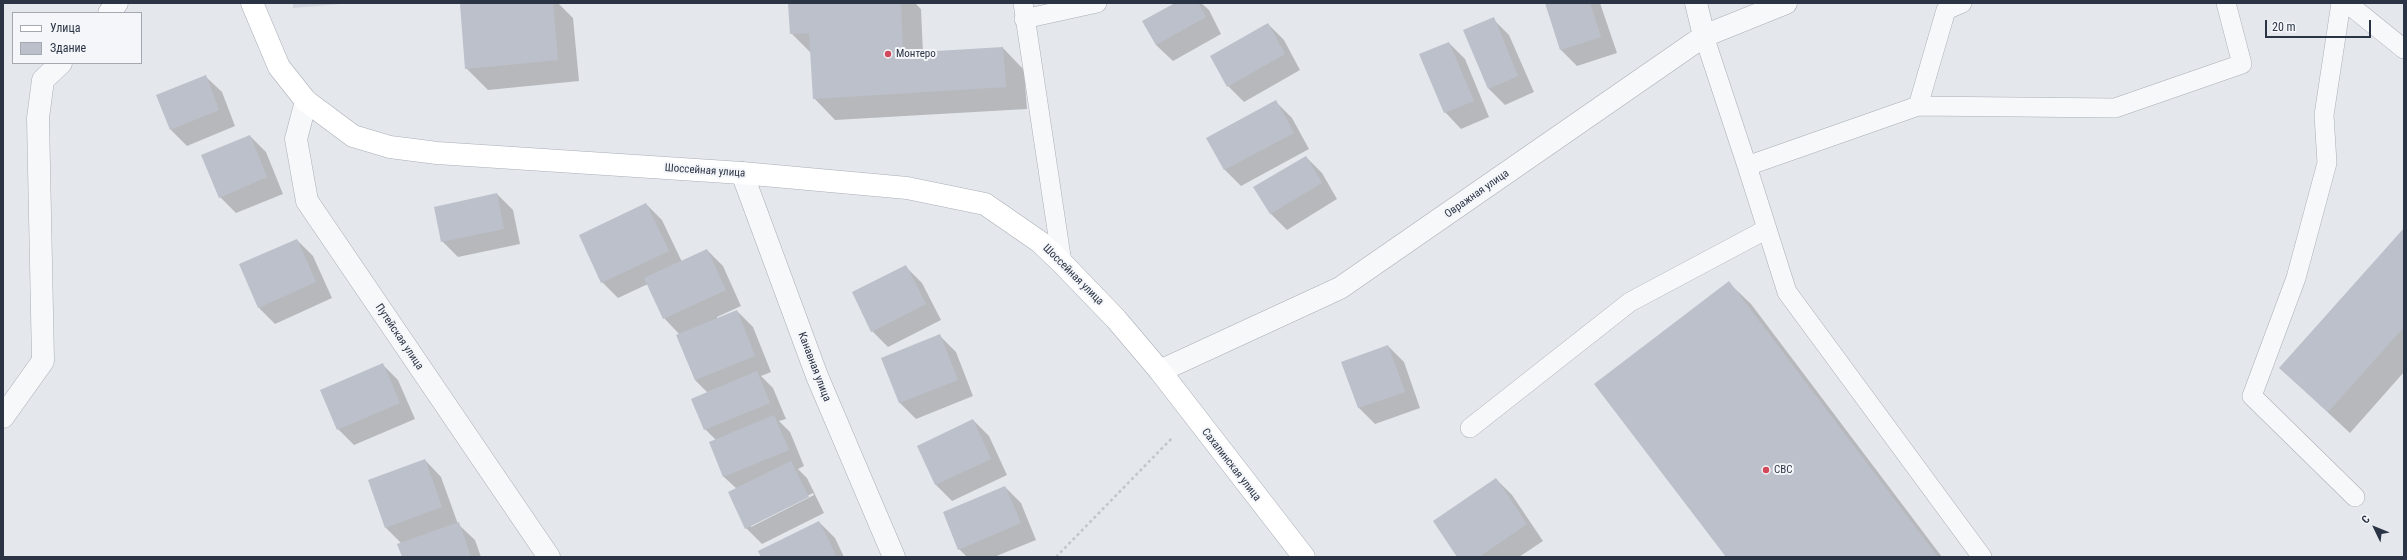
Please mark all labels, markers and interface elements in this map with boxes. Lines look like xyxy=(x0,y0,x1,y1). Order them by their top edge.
legend xyxy=(12,12,142,64)
scale bar xyxy=(2267,12,2373,38)
text: 20 m xyxy=(2272,20,2296,34)
text: Улица xyxy=(50,21,80,35)
text: Здание xyxy=(50,41,86,55)
place label: Монтеро xyxy=(896,47,936,61)
marker: Монтеро xyxy=(883,49,893,59)
street label: Шоссейная улица xyxy=(664,162,746,180)
street label: Овражная улица xyxy=(1442,167,1512,221)
street label: Шоссейная улица xyxy=(1040,242,1106,308)
street label: Путейская улица xyxy=(372,302,426,372)
street label: Канавная улица xyxy=(795,330,833,404)
street label: Сахалинская улица xyxy=(1199,426,1263,504)
place label: СВС xyxy=(1774,463,1792,477)
marker: СВС xyxy=(1761,465,1771,475)
north arrow xyxy=(2355,508,2395,548)
text: С xyxy=(2359,513,2373,526)

